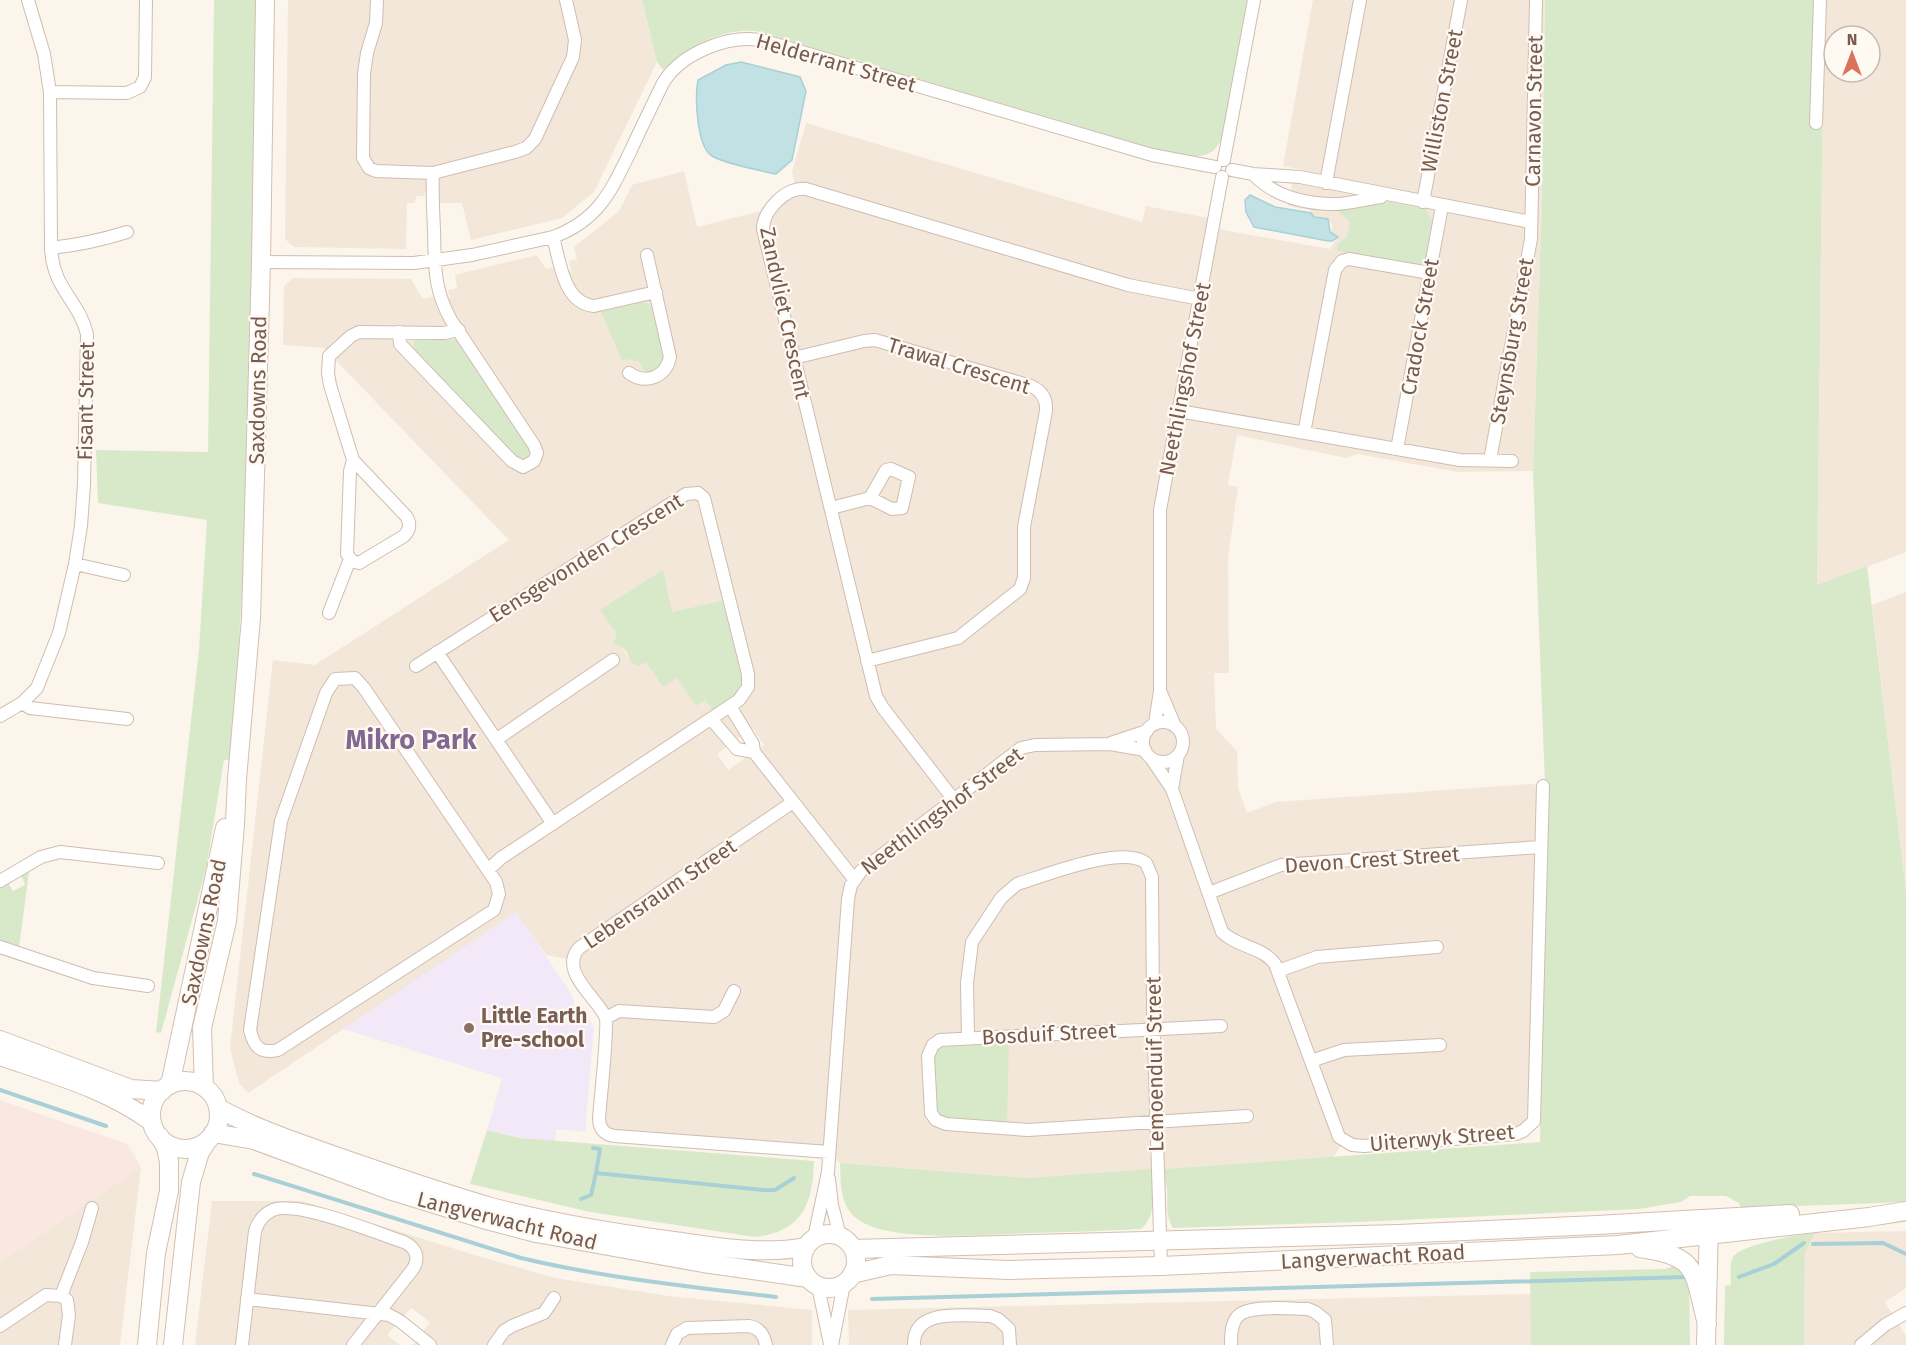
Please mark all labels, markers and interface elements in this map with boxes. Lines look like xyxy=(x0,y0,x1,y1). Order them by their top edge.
north arrow xyxy=(1822,24,1882,84)
street label: Williston Street xyxy=(1415,27,1469,175)
street label: Helderrant Street xyxy=(753,28,919,98)
text: N xyxy=(1847,30,1857,49)
street label: Carnavon Street xyxy=(1520,34,1548,187)
street label: Zandvliet Crescent xyxy=(754,225,816,402)
street label: Steynsburg Street xyxy=(1485,255,1540,426)
street label: Cradock Street xyxy=(1395,256,1445,397)
street label: Neethlingshof Street xyxy=(1154,280,1217,478)
street label: Saxdowns Road xyxy=(244,315,272,465)
street label: Trawal Crescent xyxy=(885,332,1034,400)
street label: Fisant Street xyxy=(72,341,100,461)
street label: Eensgevonden Crescent xyxy=(484,487,688,628)
district label: Mikro Park xyxy=(345,724,478,756)
street label: Neethlingshof Street xyxy=(856,741,1029,880)
street label: Lebensraum Street xyxy=(579,833,742,955)
street label: Devon Crest Street xyxy=(1284,841,1461,879)
street label: Saxdowns Road xyxy=(176,856,232,1008)
street label: Lemoenduif Street xyxy=(1140,976,1170,1152)
place label: Little Earth Pre-school xyxy=(481,1003,587,1053)
street label: Bosduif Street xyxy=(981,1017,1118,1051)
marker: Little Earth Pre-school xyxy=(462,1021,476,1035)
street label: Uiterwyk Street xyxy=(1368,1119,1516,1157)
street label: Langverwacht Road xyxy=(414,1186,600,1256)
street label: Langverwacht Road xyxy=(1280,1239,1466,1275)

